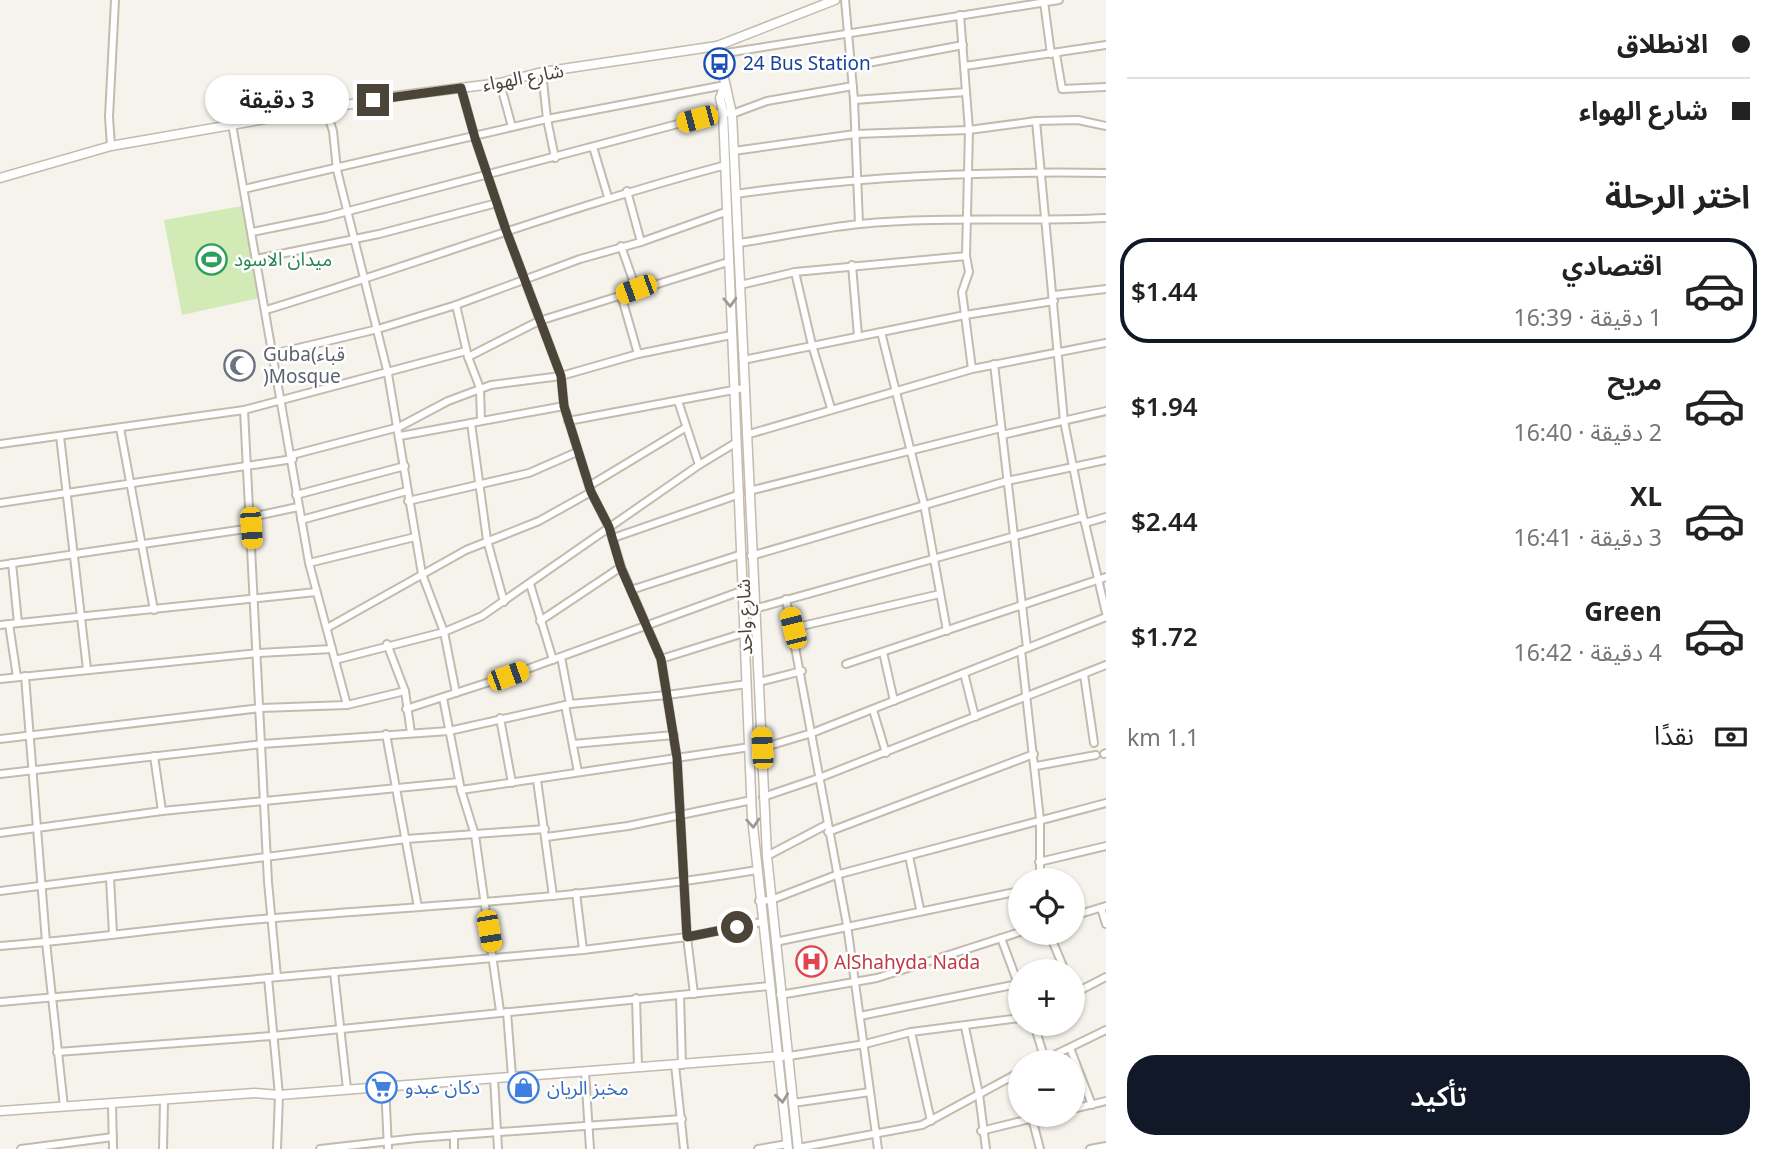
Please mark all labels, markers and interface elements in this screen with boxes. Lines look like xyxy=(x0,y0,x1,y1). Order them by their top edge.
text: الانطلاق xyxy=(1617,25,1708,61)
bus stop icon: 24 Bus Station xyxy=(703,46,737,80)
place label: 24 Bus Station xyxy=(743,50,871,76)
street label: شارع الهواء xyxy=(480,57,566,98)
callout: 3 دقيقة xyxy=(205,76,348,124)
text: 3 دقيقة xyxy=(240,83,314,115)
route end xyxy=(357,84,389,116)
text: شارع الهواء xyxy=(1579,92,1708,128)
car xyxy=(674,103,721,135)
text: اختر الرحلة xyxy=(1605,174,1750,217)
sports icon: ميدان الاسود xyxy=(194,242,228,276)
place label: ميدان الاسود xyxy=(234,246,332,272)
text: اقتصادي xyxy=(1562,247,1662,283)
icon: car xyxy=(1683,259,1746,322)
car xyxy=(613,272,660,306)
text: $1.44 xyxy=(1131,273,1198,309)
one-way arrow xyxy=(722,297,737,308)
text: 1 دقيقة · 16:39 xyxy=(1514,301,1662,333)
place label: Guba(قباء )Mosque xyxy=(263,341,345,389)
mosque icon: Guba(قباء )Mosque xyxy=(223,348,257,382)
text: مريح xyxy=(1607,362,1662,398)
icon: car xyxy=(1683,374,1746,437)
text: $1.94 xyxy=(1131,388,1198,424)
text: 2 دقيقة · 16:40 xyxy=(1514,416,1662,448)
text: XL xyxy=(1630,478,1662,514)
icon: car xyxy=(1683,489,1746,552)
text: $2.44 xyxy=(1131,503,1198,539)
car xyxy=(240,506,263,550)
text: 3 دقيقة · 16:41 xyxy=(1514,521,1662,553)
street label: شارع واحد xyxy=(730,578,759,656)
text: Green xyxy=(1584,593,1662,629)
icon: car xyxy=(1683,604,1746,667)
car xyxy=(778,605,809,651)
text: $1.72 xyxy=(1131,618,1198,654)
text: 4 دقيقة · 16:42 xyxy=(1514,636,1662,668)
car xyxy=(485,659,532,693)
text: نقدًا xyxy=(1654,717,1694,753)
icon: cash xyxy=(1712,718,1750,756)
text: 1.1 km xyxy=(1127,721,1199,753)
car xyxy=(751,726,774,770)
one-way arrow xyxy=(745,818,760,829)
map controls xyxy=(1008,868,1085,1127)
button: locate xyxy=(1008,868,1085,945)
car xyxy=(476,908,503,954)
route start xyxy=(721,911,753,943)
hospital icon: AlShahyda Nada xyxy=(794,945,828,979)
place label: AlShahyda Nada xyxy=(834,949,980,975)
button: + xyxy=(1008,959,1085,1036)
button: − xyxy=(1008,1050,1085,1127)
button: تأكيد xyxy=(1127,1055,1750,1135)
supermarket icon: دكان عبدو xyxy=(365,1070,399,1104)
shop icon: مخبز الريان xyxy=(507,1071,541,1105)
place label: دكان عبدو xyxy=(405,1074,480,1100)
place label: مخبز الريان xyxy=(547,1075,629,1101)
one-way arrow xyxy=(775,1092,790,1104)

